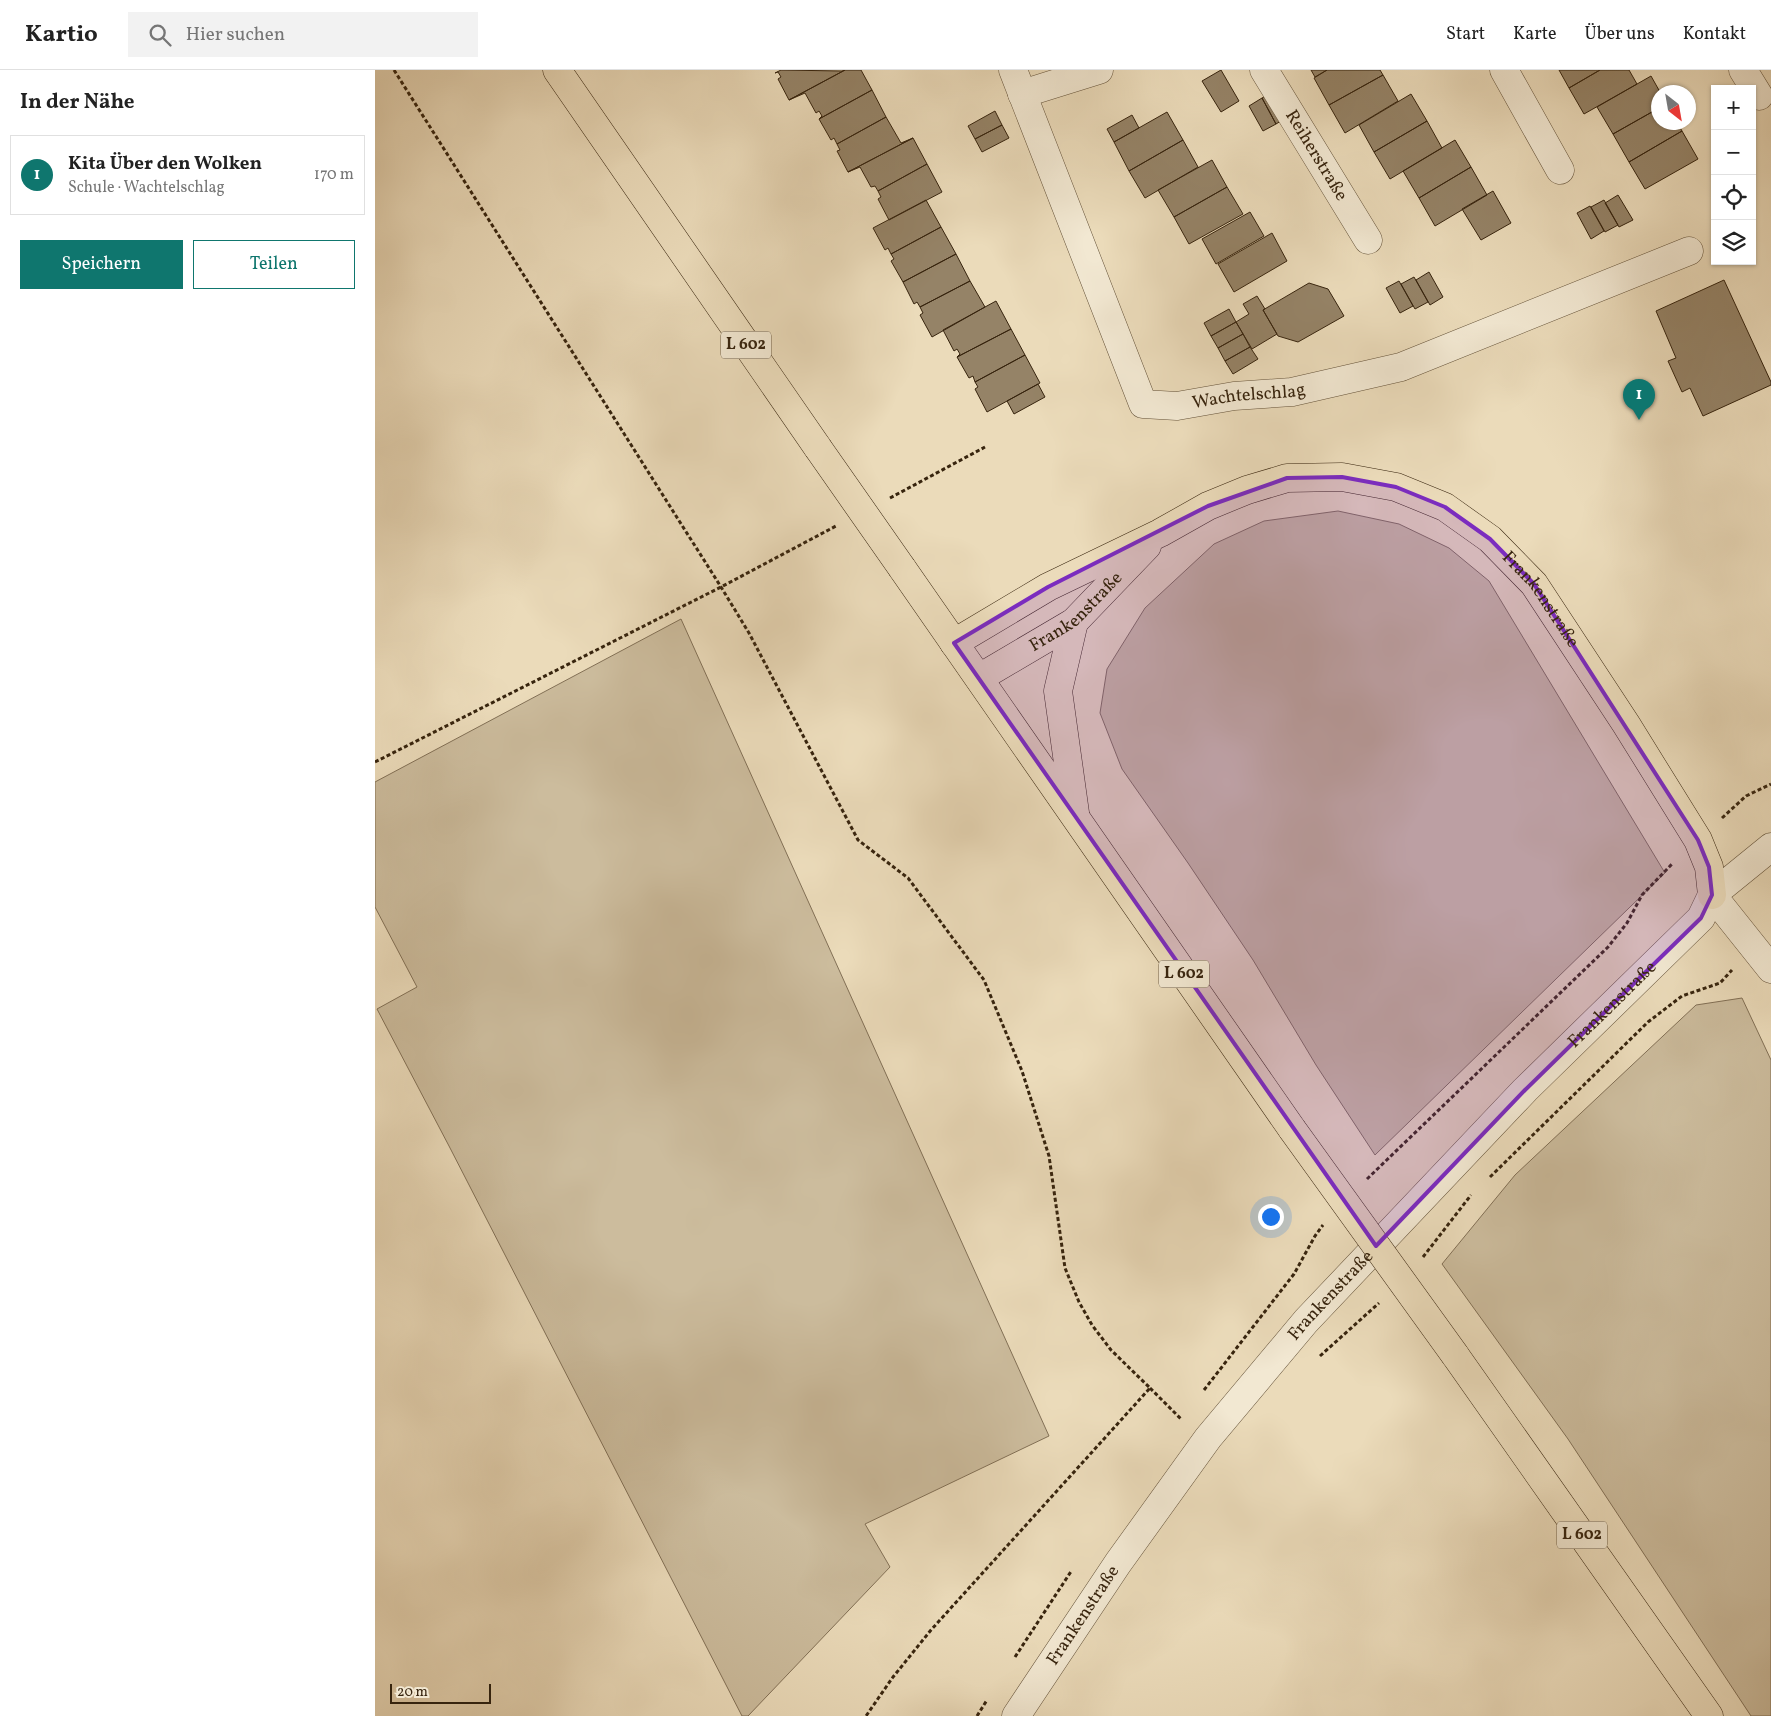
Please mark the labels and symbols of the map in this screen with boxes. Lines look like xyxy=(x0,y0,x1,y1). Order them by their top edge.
north arrow xyxy=(1651,85,1696,130)
street label: Reiherstraße xyxy=(1279,105,1354,206)
road number: L 602 xyxy=(721,332,771,358)
street label: Wachtelschlag xyxy=(1190,377,1308,416)
pin: 1 xyxy=(1623,379,1655,420)
street label: Frankenstraße xyxy=(1496,546,1585,653)
street label: Frankenstraße xyxy=(1025,566,1128,658)
street label: Frankenstraße xyxy=(1562,955,1662,1054)
road number: L 602 xyxy=(1159,961,1209,988)
your location xyxy=(1258,1204,1284,1230)
street label: Frankenstraße xyxy=(1282,1245,1379,1346)
road number: L 602 xyxy=(1557,1522,1607,1548)
street label: Frankenstraße xyxy=(1041,1560,1126,1670)
scale bar xyxy=(390,1681,491,1704)

